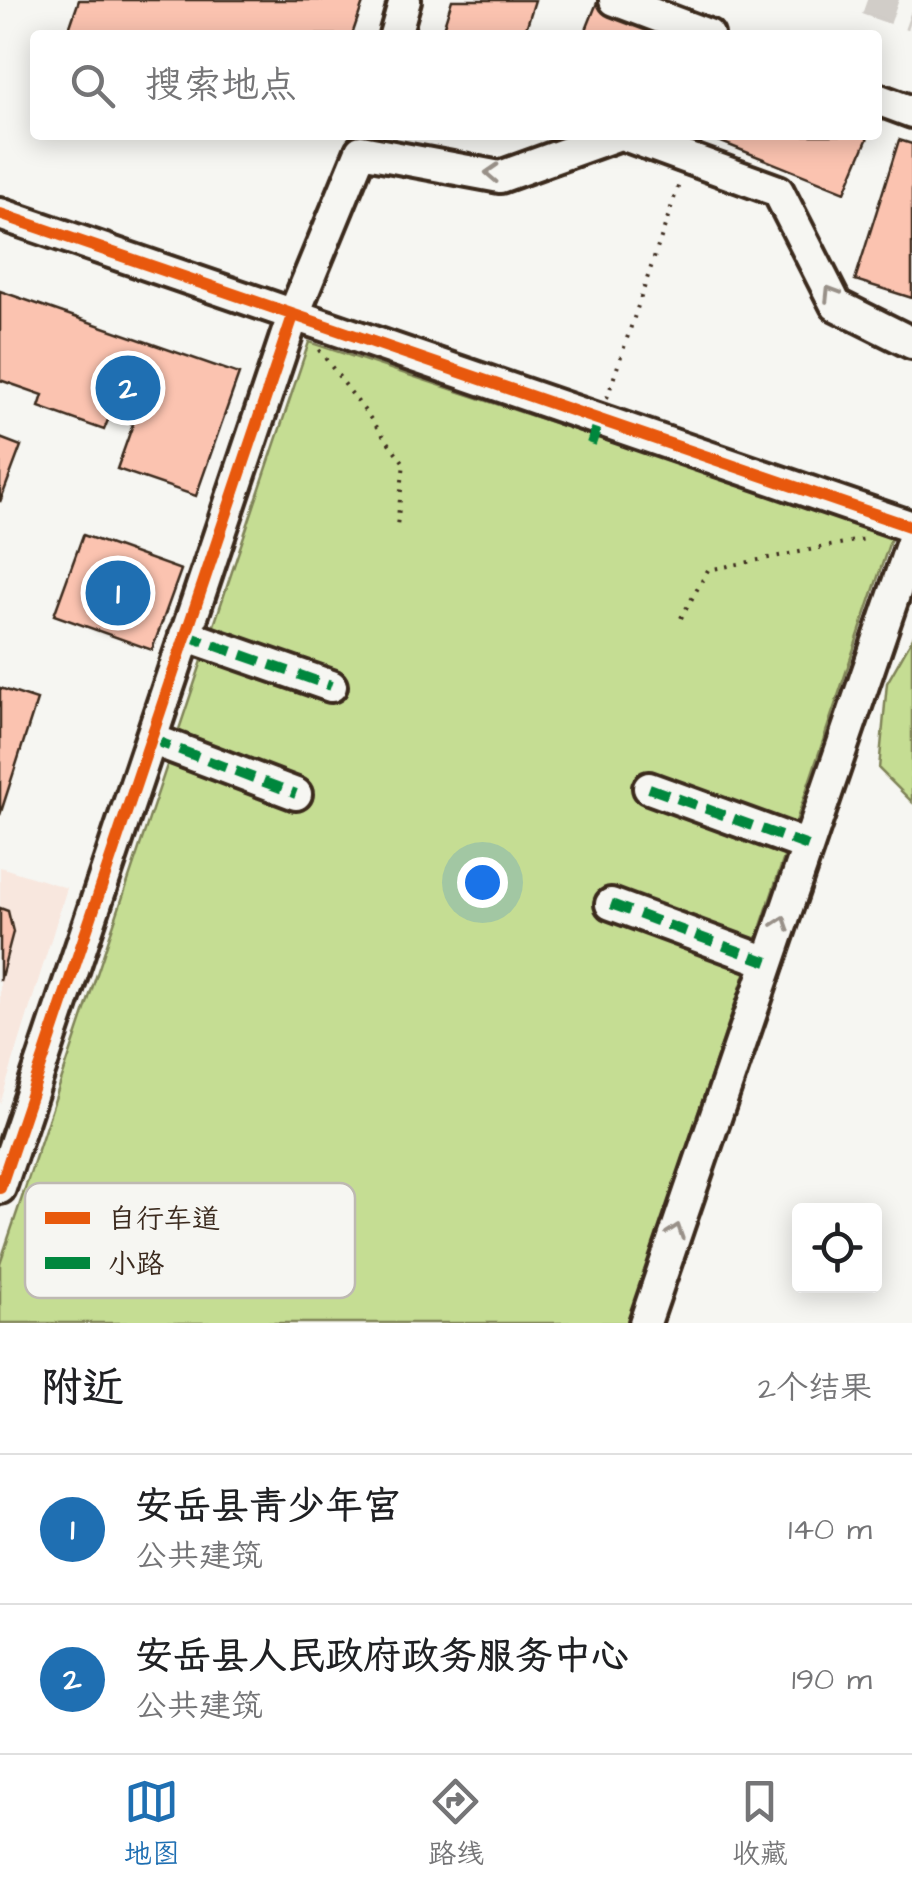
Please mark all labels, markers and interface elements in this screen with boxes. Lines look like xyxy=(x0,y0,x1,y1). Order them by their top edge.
search box xyxy=(30,30,882,140)
icon: search xyxy=(65,58,120,113)
text: 搜索地点 xyxy=(145,60,297,112)
one-way arrow xyxy=(484,163,500,184)
one-way arrow xyxy=(824,285,843,303)
pin: 2 xyxy=(96,350,160,426)
pin: 1 xyxy=(86,556,150,630)
your location xyxy=(457,857,508,908)
one-way arrow xyxy=(770,916,790,933)
legend xyxy=(25,1183,355,1298)
text: 自行车道 xyxy=(108,1200,220,1239)
map controls xyxy=(792,1203,882,1293)
button: locate xyxy=(792,1203,882,1293)
one-way arrow xyxy=(665,1223,685,1240)
text: 小路 xyxy=(108,1245,164,1284)
text: 附近 xyxy=(40,1360,124,1418)
text: 2个结果 xyxy=(758,1366,872,1411)
text: 安岳县青少年宫 xyxy=(135,1481,401,1533)
text: 1 xyxy=(70,1507,75,1552)
text: 140 m xyxy=(788,1507,872,1552)
text: 公共建筑 xyxy=(135,1534,263,1579)
text: 安岳县人民政府政务服务中心 xyxy=(135,1631,629,1683)
text: 2 xyxy=(63,1657,82,1702)
text: 190 m xyxy=(792,1657,872,1702)
text: 公共建筑 xyxy=(135,1684,263,1729)
tab: 地图 xyxy=(124,1774,180,1874)
tab: 路线 xyxy=(428,1774,484,1874)
tab: 收藏 xyxy=(732,1774,788,1874)

